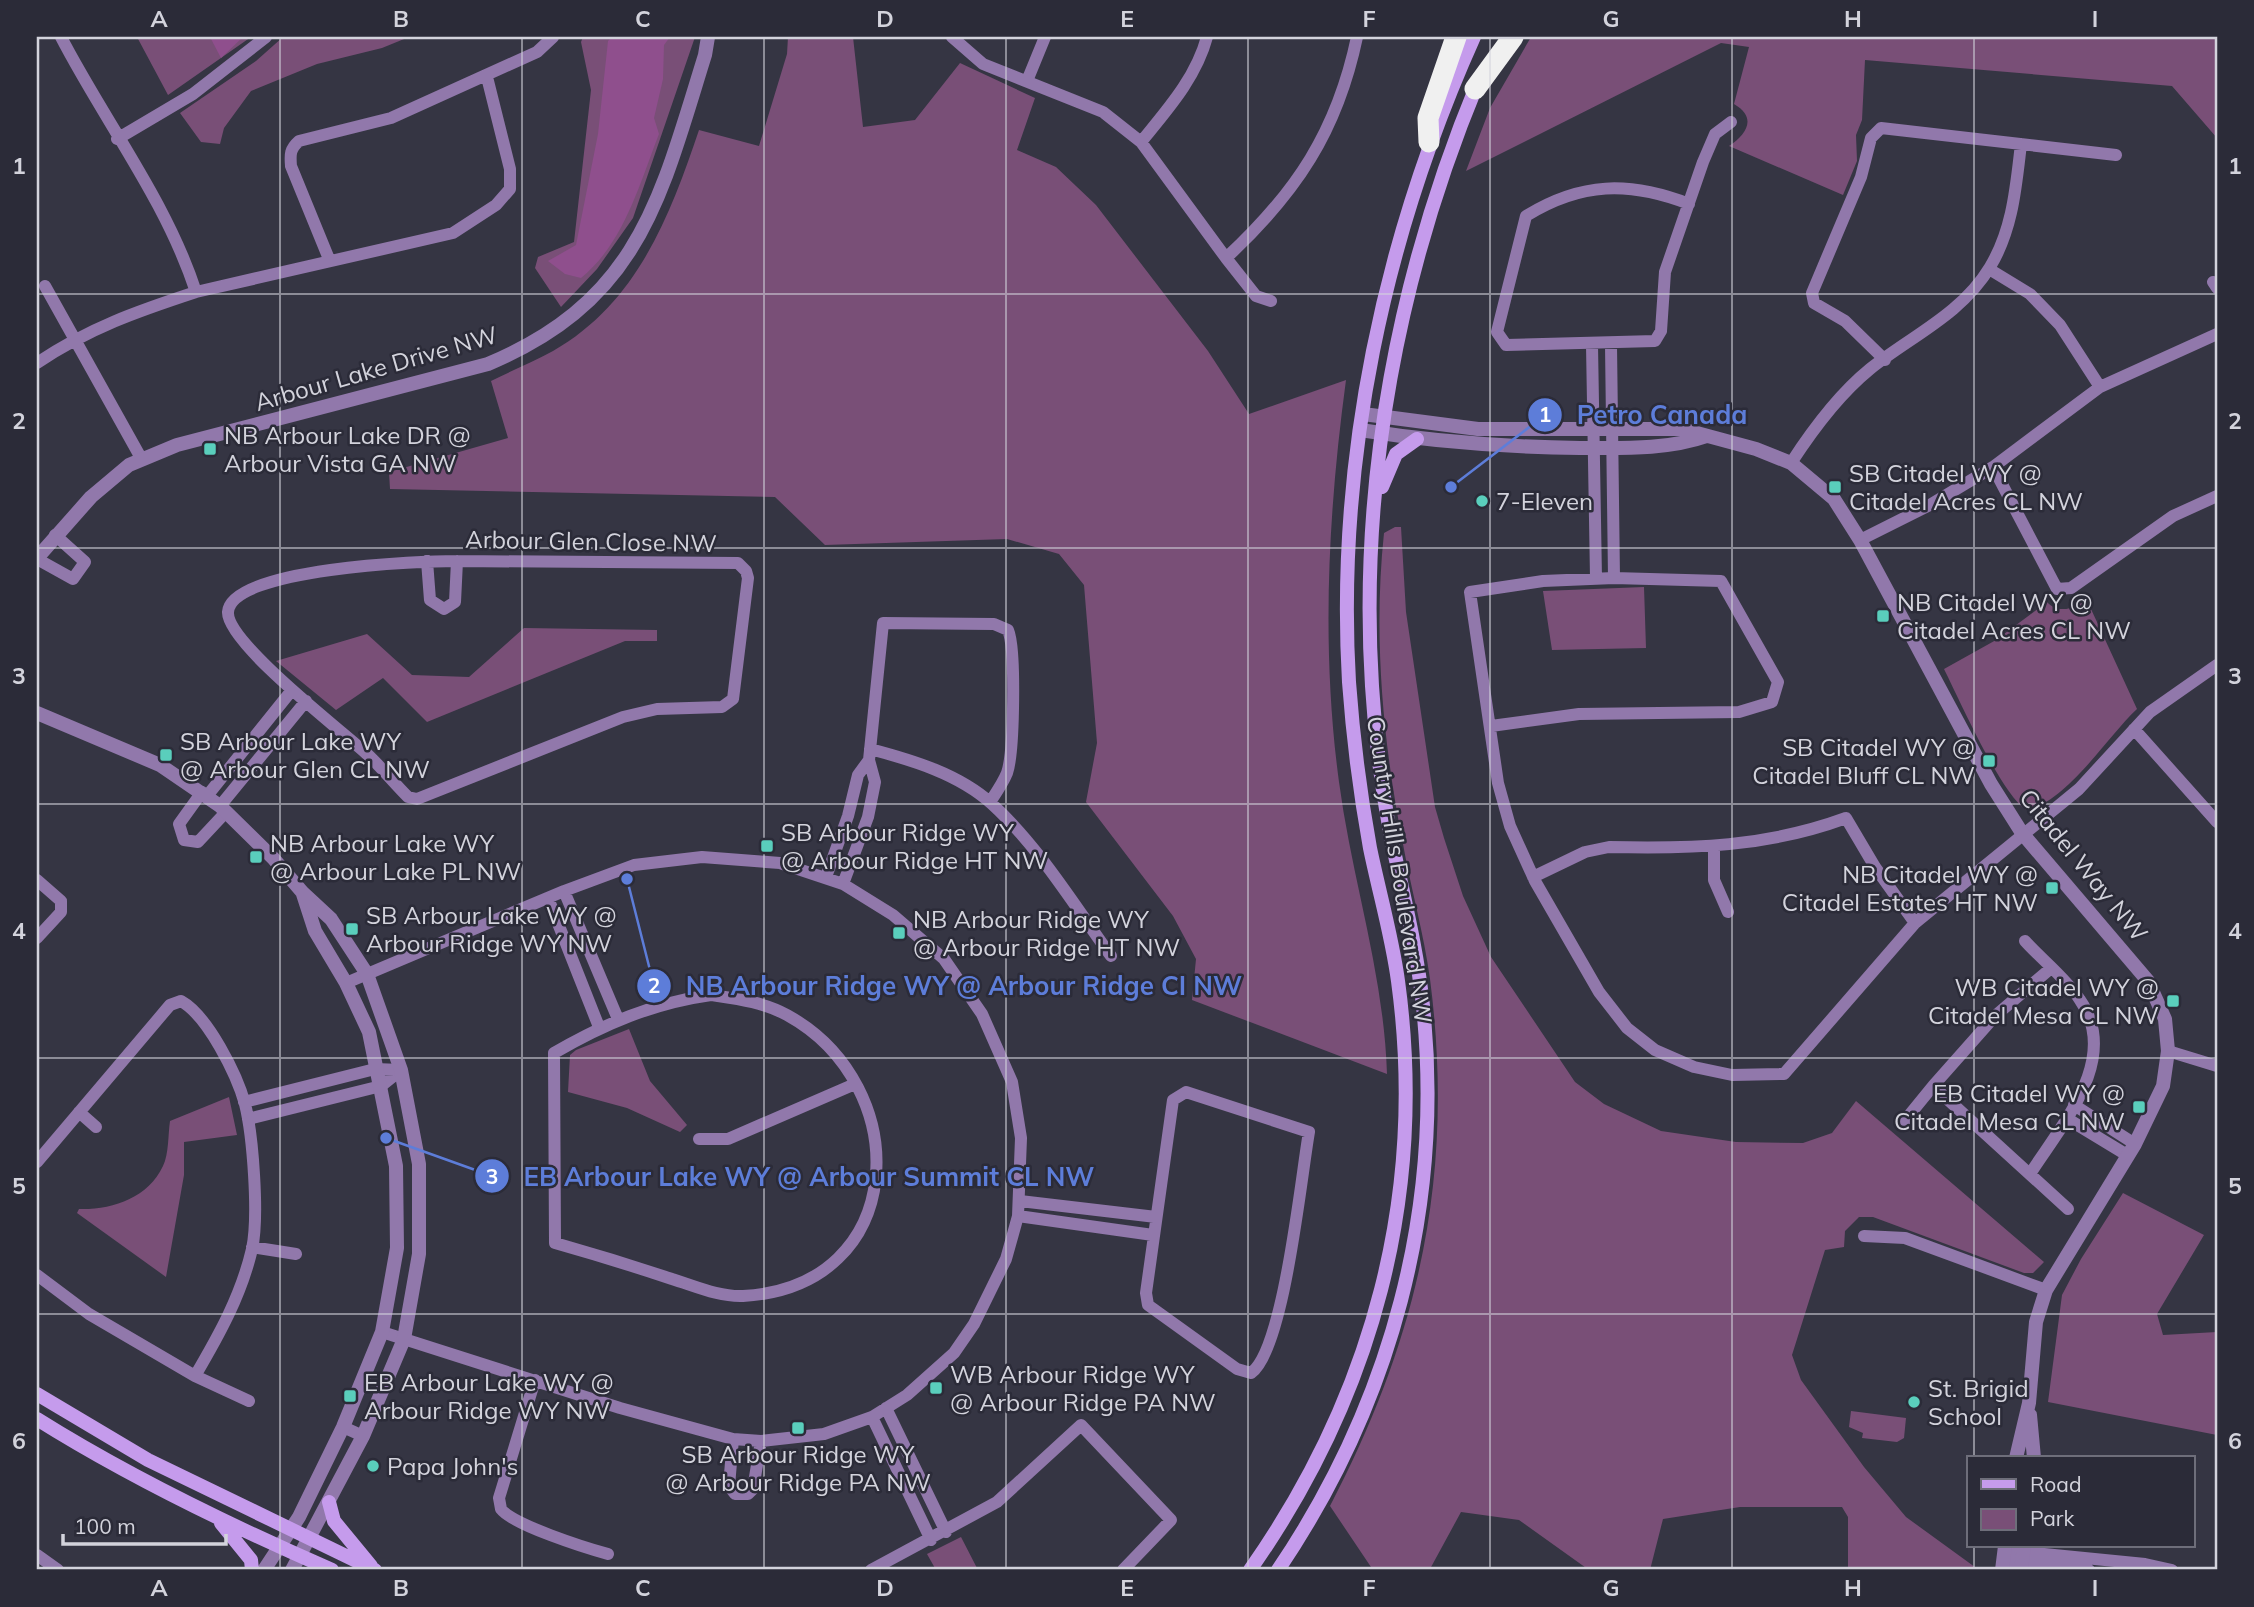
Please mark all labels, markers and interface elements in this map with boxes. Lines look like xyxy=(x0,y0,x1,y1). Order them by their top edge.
text: A xyxy=(150,4,168,33)
text: B xyxy=(393,4,409,33)
text: C xyxy=(635,4,651,33)
text: D xyxy=(876,4,894,33)
text: E xyxy=(1120,4,1134,33)
text: F xyxy=(1362,4,1376,33)
text: G xyxy=(1602,4,1620,33)
text: H xyxy=(1844,4,1862,33)
text: I xyxy=(2092,4,2098,33)
text: 1 xyxy=(12,151,26,180)
text: 1 xyxy=(2228,151,2242,180)
street label: Arbour Lake Drive NW xyxy=(251,319,501,417)
callout: Petro Canada xyxy=(1527,391,1761,438)
text: Petro Canada xyxy=(1577,398,1747,431)
text: 1 xyxy=(1539,401,1551,427)
text: 2 xyxy=(12,406,26,435)
text: 2 xyxy=(2228,406,2242,435)
place label: NB Arbour Lake DR @ Arbour Vista GA NW xyxy=(224,420,471,478)
marker: NB Arbour Lake DR @ Arbour Vista GA NW xyxy=(202,441,218,457)
place label: SB Citadel WY @ Citadel Acres CL NW xyxy=(1849,458,2083,516)
marker: SB Citadel WY @ Citadel Acres CL NW xyxy=(1827,479,1843,495)
place label: 7-Eleven xyxy=(1496,486,1593,516)
marker: 7-Eleven xyxy=(1474,493,1490,509)
street label: Arbour Glen Close NW xyxy=(465,524,717,558)
place label: NB Citadel WY @ Citadel Acres CL NW xyxy=(1897,587,2131,645)
marker: NB Citadel WY @ Citadel Acres CL NW xyxy=(1875,608,1891,624)
text: 3 xyxy=(12,661,26,690)
text: 3 xyxy=(2228,661,2242,690)
street label: Country Hills Boulevard NW xyxy=(1361,714,1439,1026)
place label: SB Arbour Lake WY @ Arbour Glen CL NW xyxy=(180,726,430,784)
place label: SB Citadel WY @ Citadel Bluff CL NW xyxy=(1752,732,1975,790)
marker: SB Arbour Lake WY @ Arbour Glen CL NW xyxy=(158,747,174,763)
marker: SB Citadel WY @ Citadel Bluff CL NW xyxy=(1981,753,1997,769)
street label: Citadel Way NW xyxy=(2013,783,2155,947)
place label: SB Arbour Ridge WY @ Arbour Ridge HT NW xyxy=(781,817,1048,875)
place label: NB Arbour Lake WY @ Arbour Lake PL NW xyxy=(270,828,521,886)
marker: SB Arbour Ridge WY @ Arbour Ridge HT NW xyxy=(759,838,775,854)
marker: NB Arbour Lake WY @ Arbour Lake PL NW xyxy=(248,849,264,865)
place label: NB Citadel WY @ Citadel Estates HT NW xyxy=(1782,859,2038,917)
marker: NB Citadel WY @ Citadel Estates HT NW xyxy=(2044,880,2060,896)
place label: SB Arbour Lake WY @ Arbour Ridge WY NW xyxy=(366,900,617,958)
place label: NB Arbour Ridge WY @ Arbour Ridge HT NW xyxy=(913,904,1180,962)
text: 4 xyxy=(12,916,26,945)
text: 4 xyxy=(2228,916,2242,945)
marker: SB Arbour Lake WY @ Arbour Ridge WY NW xyxy=(344,921,360,937)
marker: NB Arbour Ridge WY @ Arbour Ridge HT NW xyxy=(891,925,907,941)
callout: NB Arbour Ridge WY @ Arbour Ridge CI NW xyxy=(637,962,1256,1009)
text: NB Arbour Ridge WY @ Arbour Ridge CI NW xyxy=(686,969,1242,1002)
text: 2 xyxy=(648,972,660,998)
place label: WB Citadel WY @ Citadel Mesa CL NW xyxy=(1928,972,2159,1030)
marker: WB Citadel WY @ Citadel Mesa CL NW xyxy=(2165,993,2181,1009)
place label: EB Citadel WY @ Citadel Mesa CL NW xyxy=(1894,1078,2125,1136)
marker: EB Citadel WY @ Citadel Mesa CL NW xyxy=(2131,1099,2147,1115)
callout: EB Arbour Lake WY @ Arbour Summit CL NW xyxy=(475,1153,1108,1200)
text: EB Arbour Lake WY @ Arbour Summit CL NW xyxy=(524,1160,1094,1193)
text: 3 xyxy=(486,1163,498,1189)
text: 5 xyxy=(12,1171,26,1200)
text: 5 xyxy=(2228,1171,2242,1200)
place label: WB Arbour Ridge WY @ Arbour Ridge PA NW xyxy=(950,1359,1216,1417)
place label: EB Arbour Lake WY @ Arbour Ridge WY NW xyxy=(364,1367,614,1425)
place label: St. Brigid School xyxy=(1928,1373,2029,1431)
marker: WB Arbour Ridge WY @ Arbour Ridge PA NW xyxy=(928,1380,944,1396)
marker: EB Arbour Lake WY @ Arbour Ridge WY NW xyxy=(342,1388,358,1404)
marker: St. Brigid School xyxy=(1906,1394,1922,1410)
marker: SB Arbour Ridge WY @ Arbour Ridge PA NW xyxy=(790,1420,806,1436)
text: 6 xyxy=(12,1426,26,1455)
text: 6 xyxy=(2228,1426,2242,1455)
place label: SB Arbour Ridge WY @ Arbour Ridge PA NW xyxy=(665,1439,931,1497)
place label: Papa John's xyxy=(387,1451,518,1481)
legend xyxy=(1967,1456,2194,1548)
marker: Papa John's xyxy=(365,1458,381,1474)
text: Road xyxy=(2030,1471,2081,1497)
scale bar xyxy=(63,1502,226,1546)
text: Park xyxy=(2030,1505,2074,1531)
text: 100 m xyxy=(74,1513,136,1539)
text: A xyxy=(150,1573,168,1602)
text: B xyxy=(393,1573,409,1602)
text: C xyxy=(635,1573,651,1602)
text: D xyxy=(876,1573,894,1602)
text: E xyxy=(1120,1573,1134,1602)
text: F xyxy=(1362,1573,1376,1602)
text: G xyxy=(1602,1573,1620,1602)
text: H xyxy=(1844,1573,1862,1602)
text: I xyxy=(2092,1573,2098,1602)

